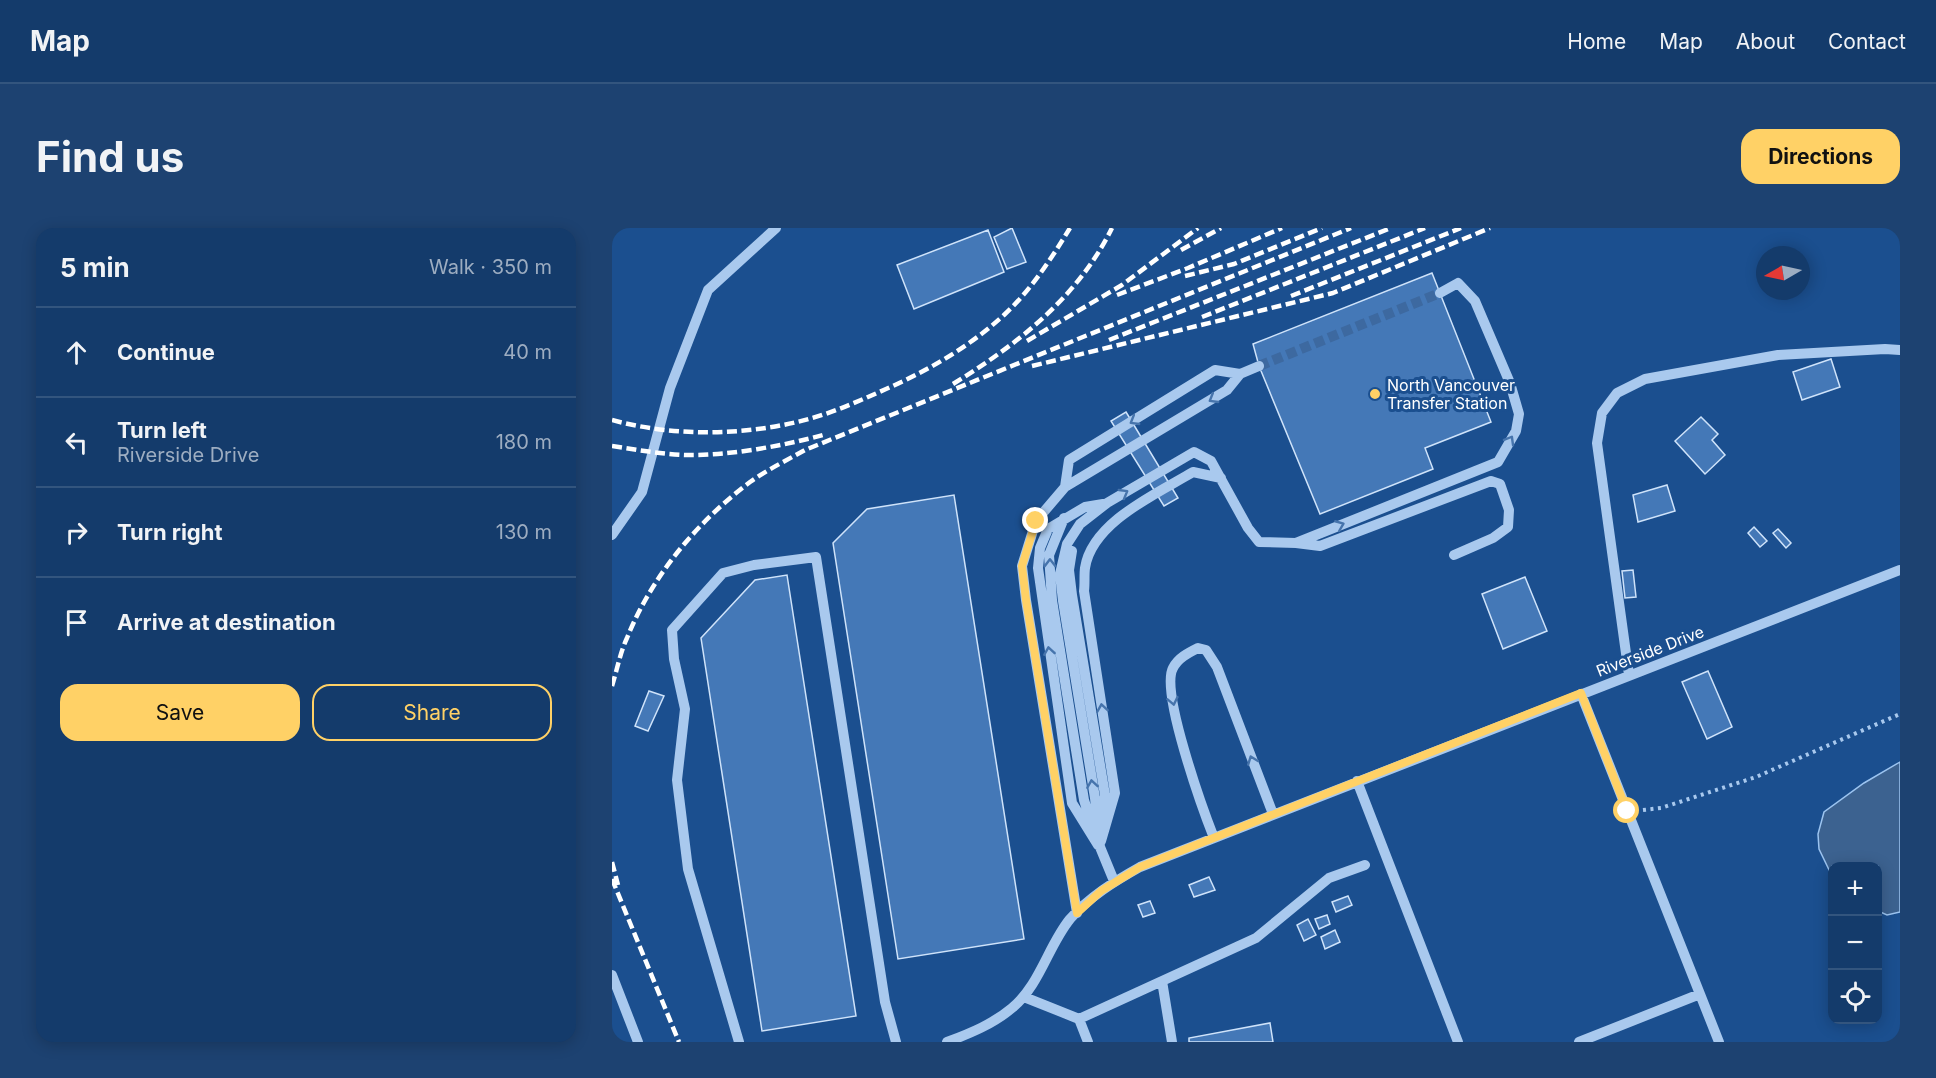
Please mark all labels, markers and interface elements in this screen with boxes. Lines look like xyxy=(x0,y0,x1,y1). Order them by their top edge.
text: Map xyxy=(30,24,90,58)
text: Home xyxy=(1567,29,1626,54)
text: Map xyxy=(1659,29,1703,54)
text: About xyxy=(1736,29,1795,54)
text: Contact xyxy=(1828,29,1906,54)
button: Directions xyxy=(1741,129,1900,184)
text: Find us xyxy=(36,131,184,182)
north arrow xyxy=(1756,246,1810,300)
text: 5 min xyxy=(60,252,130,283)
text: Walk · 350 m xyxy=(429,255,552,279)
icon: ahead xyxy=(60,336,93,369)
text: Continue xyxy=(117,339,215,365)
text: 40 m xyxy=(503,340,552,364)
place label: North Vancouver Transfer Station xyxy=(1387,375,1515,413)
marker: North Vancouver Transfer Station xyxy=(1368,387,1382,401)
one-way arrow xyxy=(1209,391,1219,403)
one-way arrow xyxy=(1129,414,1140,425)
text: Turn left xyxy=(117,417,207,443)
icon: left xyxy=(60,426,93,459)
text: 180 m xyxy=(496,430,552,454)
one-way arrow xyxy=(1503,436,1515,446)
text: Riverside Drive xyxy=(117,443,259,467)
one-way arrow xyxy=(1118,489,1128,500)
route end xyxy=(1022,507,1048,533)
icon: right xyxy=(60,516,93,549)
text: Turn right xyxy=(117,519,223,545)
text: 130 m xyxy=(496,520,552,544)
one-way arrow xyxy=(1334,520,1345,532)
one-way arrow xyxy=(1044,558,1056,567)
icon: arrive xyxy=(60,606,93,639)
text: Arrive at destination xyxy=(117,609,336,635)
street label: Riverside Drive xyxy=(1593,621,1707,681)
one-way arrow xyxy=(1044,646,1056,656)
button: Save xyxy=(60,684,300,741)
button: Share xyxy=(312,684,552,741)
one-way arrow xyxy=(1166,696,1179,706)
one-way arrow xyxy=(1097,703,1109,712)
one-way arrow xyxy=(1247,755,1259,766)
one-way arrow xyxy=(1087,779,1099,789)
route start xyxy=(1613,797,1639,823)
map controls xyxy=(1828,862,1882,1024)
button: + xyxy=(1828,862,1882,916)
button: − xyxy=(1828,916,1882,970)
button: locate xyxy=(1828,970,1882,1024)

